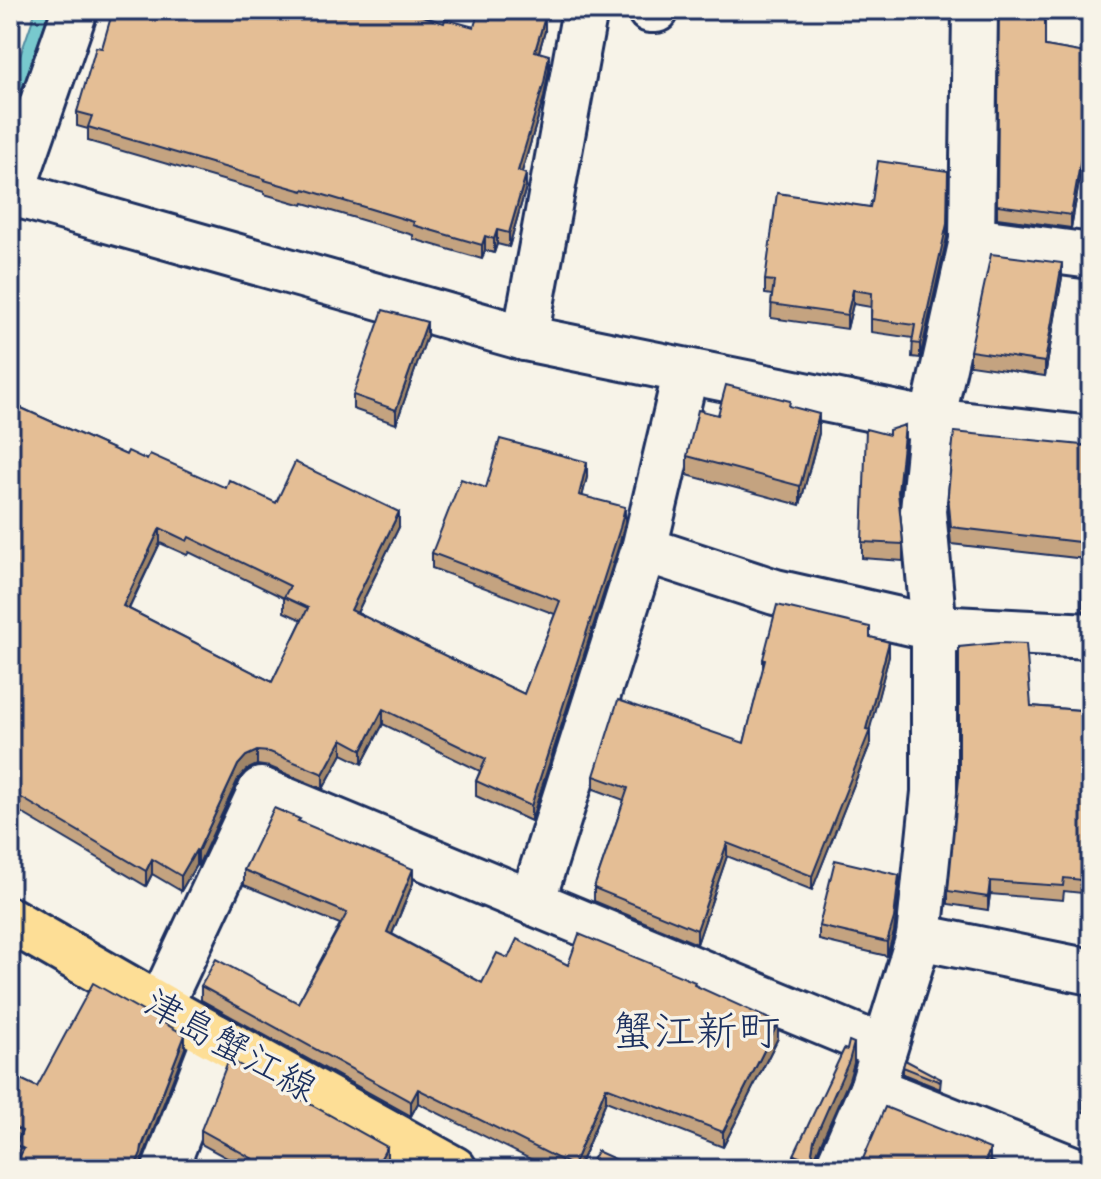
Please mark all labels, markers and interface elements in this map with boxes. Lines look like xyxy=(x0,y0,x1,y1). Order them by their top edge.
street label: 津島蟹江線 xyxy=(136,979,325,1112)
district label: 蟹江新町 xyxy=(612,1005,780,1058)

